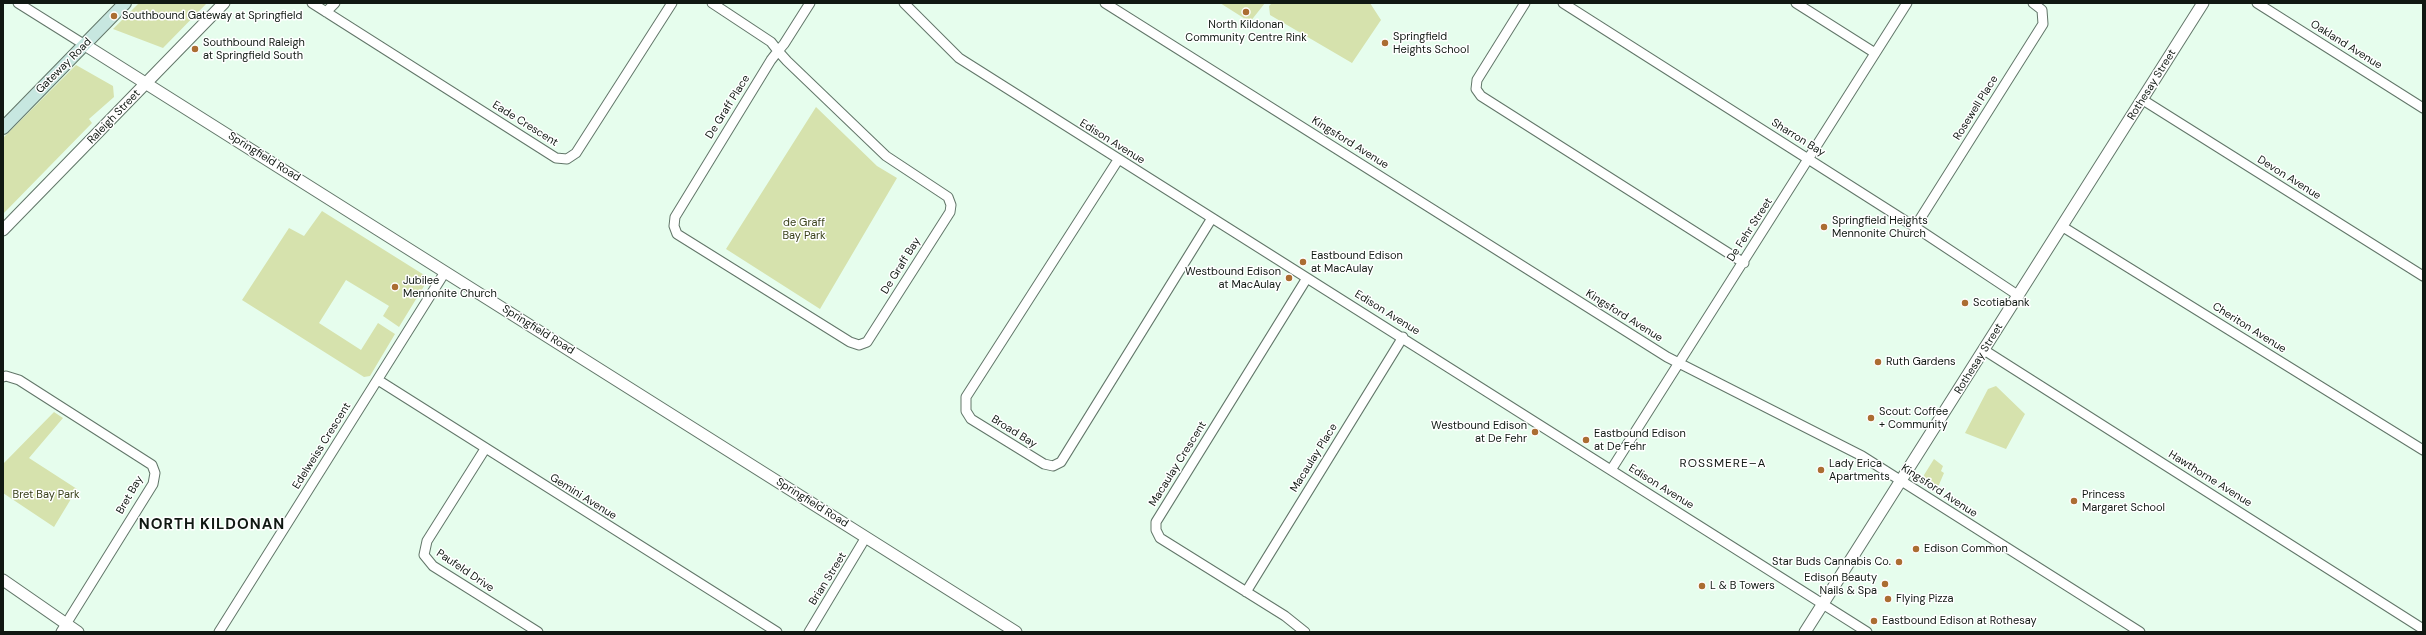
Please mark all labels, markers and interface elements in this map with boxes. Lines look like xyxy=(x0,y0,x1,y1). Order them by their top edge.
marker: North Kildonan Community Centre Rink xyxy=(1241,7,1251,17)
place label: Southbound Gateway at Springfield xyxy=(122,9,302,23)
marker: Southbound Gateway at Springfield xyxy=(109,11,119,21)
place label: North Kildonan Community Centre Rink xyxy=(1185,18,1307,44)
street label: Oakland Avenue xyxy=(2308,18,2384,72)
place label: Springfield Heights School xyxy=(1393,30,1469,56)
street label: Gateway Road xyxy=(34,36,94,96)
place label: Southbound Raleigh at Springfield South xyxy=(203,36,305,62)
marker: Springfield Heights School xyxy=(1380,38,1390,48)
marker: Southbound Raleigh at Springfield South xyxy=(190,44,200,54)
street label: Rothesay Street xyxy=(2125,47,2179,123)
street label: De Graff Place xyxy=(703,73,753,141)
street label: Rosewell Place xyxy=(1951,73,2001,143)
street label: Raleigh Street xyxy=(85,87,143,147)
street label: Eade Crescent xyxy=(490,99,560,149)
street label: Kingsford Avenue xyxy=(1309,114,1391,172)
street label: Sharron Bay xyxy=(1769,116,1827,160)
street label: Edison Avenue xyxy=(1077,117,1147,167)
street label: Springfield Road xyxy=(225,129,303,185)
street label: Devon Avenue xyxy=(2255,153,2323,203)
street label: De Fehr Street xyxy=(1725,196,1775,264)
place label: Springfield Heights Mennonite Church xyxy=(1832,214,1928,240)
park label: de Graff Bay Park xyxy=(782,216,826,242)
marker: Springfield Heights Mennonite Church xyxy=(1819,222,1829,232)
street label: De Graff Bay xyxy=(878,235,924,297)
place label: Eastbound Edison at MacAulay xyxy=(1311,249,1403,275)
marker: Eastbound Edison at MacAulay xyxy=(1298,257,1308,267)
place label: Westbound Edison at MacAulay xyxy=(1185,265,1281,291)
marker: Westbound Edison at MacAulay xyxy=(1284,273,1294,283)
place label: Jubilee Mennonite Church xyxy=(403,274,497,300)
marker: Jubilee Mennonite Church xyxy=(390,282,400,292)
street label: Kingsford Avenue xyxy=(1583,287,1665,345)
street label: Edison Avenue xyxy=(1352,288,1422,338)
place label: Scotiabank xyxy=(1973,296,2030,310)
marker: Scotiabank xyxy=(1960,298,1970,308)
street label: Cheriton Avenue xyxy=(2210,300,2288,356)
street label: Springfield Road xyxy=(499,302,577,358)
street label: Rothesay Street xyxy=(1952,321,2006,397)
place label: Ruth Gardens xyxy=(1886,355,1956,369)
marker: Ruth Gardens xyxy=(1873,357,1883,367)
street label: Edelweiss Crescent xyxy=(290,400,354,492)
place label: Scout: Coffee + Community xyxy=(1879,405,1948,431)
street label: Broad Bay xyxy=(989,413,1039,451)
marker: Scout: Coffee + Community xyxy=(1866,413,1876,423)
street label: Macaulay Crescent xyxy=(1146,419,1210,509)
place label: Westbound Edison at De Fehr xyxy=(1431,419,1527,445)
street label: Macaulay Place xyxy=(1288,421,1340,495)
marker: Westbound Edison at De Fehr xyxy=(1530,427,1540,437)
place label: Eastbound Edison at De Fehr xyxy=(1594,427,1686,453)
marker: Eastbound Edison at De Fehr xyxy=(1581,435,1591,445)
street label: Hawthorne Avenue xyxy=(2166,448,2254,510)
district label: ROSSMERE–A xyxy=(1680,457,1766,471)
place label: Lady Erica Apartments xyxy=(1829,457,1890,483)
street label: Kingsford Avenue xyxy=(1898,461,1980,521)
street label: Edison Avenue xyxy=(1626,462,1696,512)
marker: Lady Erica Apartments xyxy=(1816,465,1826,475)
street label: Gemini Avenue xyxy=(547,471,619,523)
street label: Bret Bay xyxy=(114,473,146,517)
street label: Springfield Road xyxy=(773,475,851,531)
park label: Bret Bay Park xyxy=(12,488,80,502)
place label: Princess Margaret School xyxy=(2082,488,2165,514)
marker: Princess Margaret School xyxy=(2069,496,2079,506)
district label: NORTH KILDONAN xyxy=(139,516,285,534)
place label: Edison Common xyxy=(1924,542,2008,556)
marker: Edison Common xyxy=(1911,544,1921,554)
street label: Paufeld Drive xyxy=(434,547,496,595)
street label: Brian Street xyxy=(807,550,849,608)
place label: Star Buds Cannabis Co. xyxy=(1772,555,1891,569)
marker: Star Buds Cannabis Co. xyxy=(1894,557,1904,567)
place label: Edison Beauty Nails & Spa xyxy=(1804,571,1877,597)
place label: L & B Towers xyxy=(1710,579,1775,593)
marker: Edison Beauty Nails & Spa xyxy=(1880,579,1890,589)
marker: L & B Towers xyxy=(1697,581,1707,591)
place label: Flying Pizza xyxy=(1896,592,1954,606)
marker: Flying Pizza xyxy=(1883,594,1893,604)
place label: Eastbound Edison at Rothesay xyxy=(1882,614,2037,628)
marker: Eastbound Edison at Rothesay xyxy=(1869,616,1879,626)

